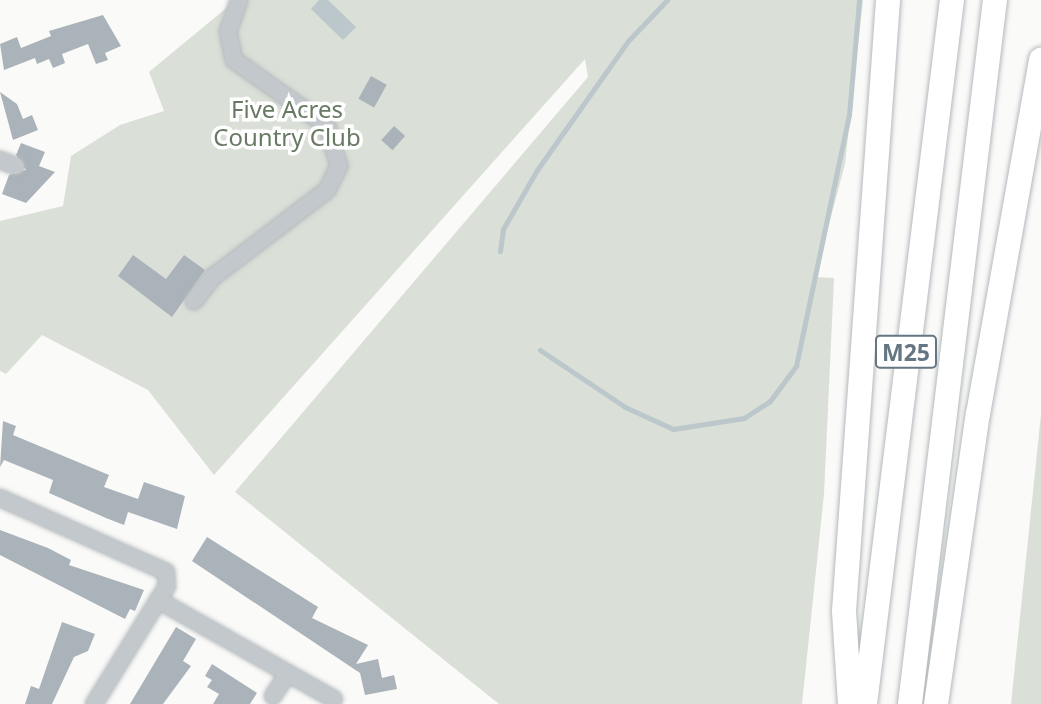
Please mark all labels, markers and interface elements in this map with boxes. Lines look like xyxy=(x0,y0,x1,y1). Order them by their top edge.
park label: Five Acres Country Club xyxy=(213,95,361,151)
road number: M25 xyxy=(874,332,937,372)

